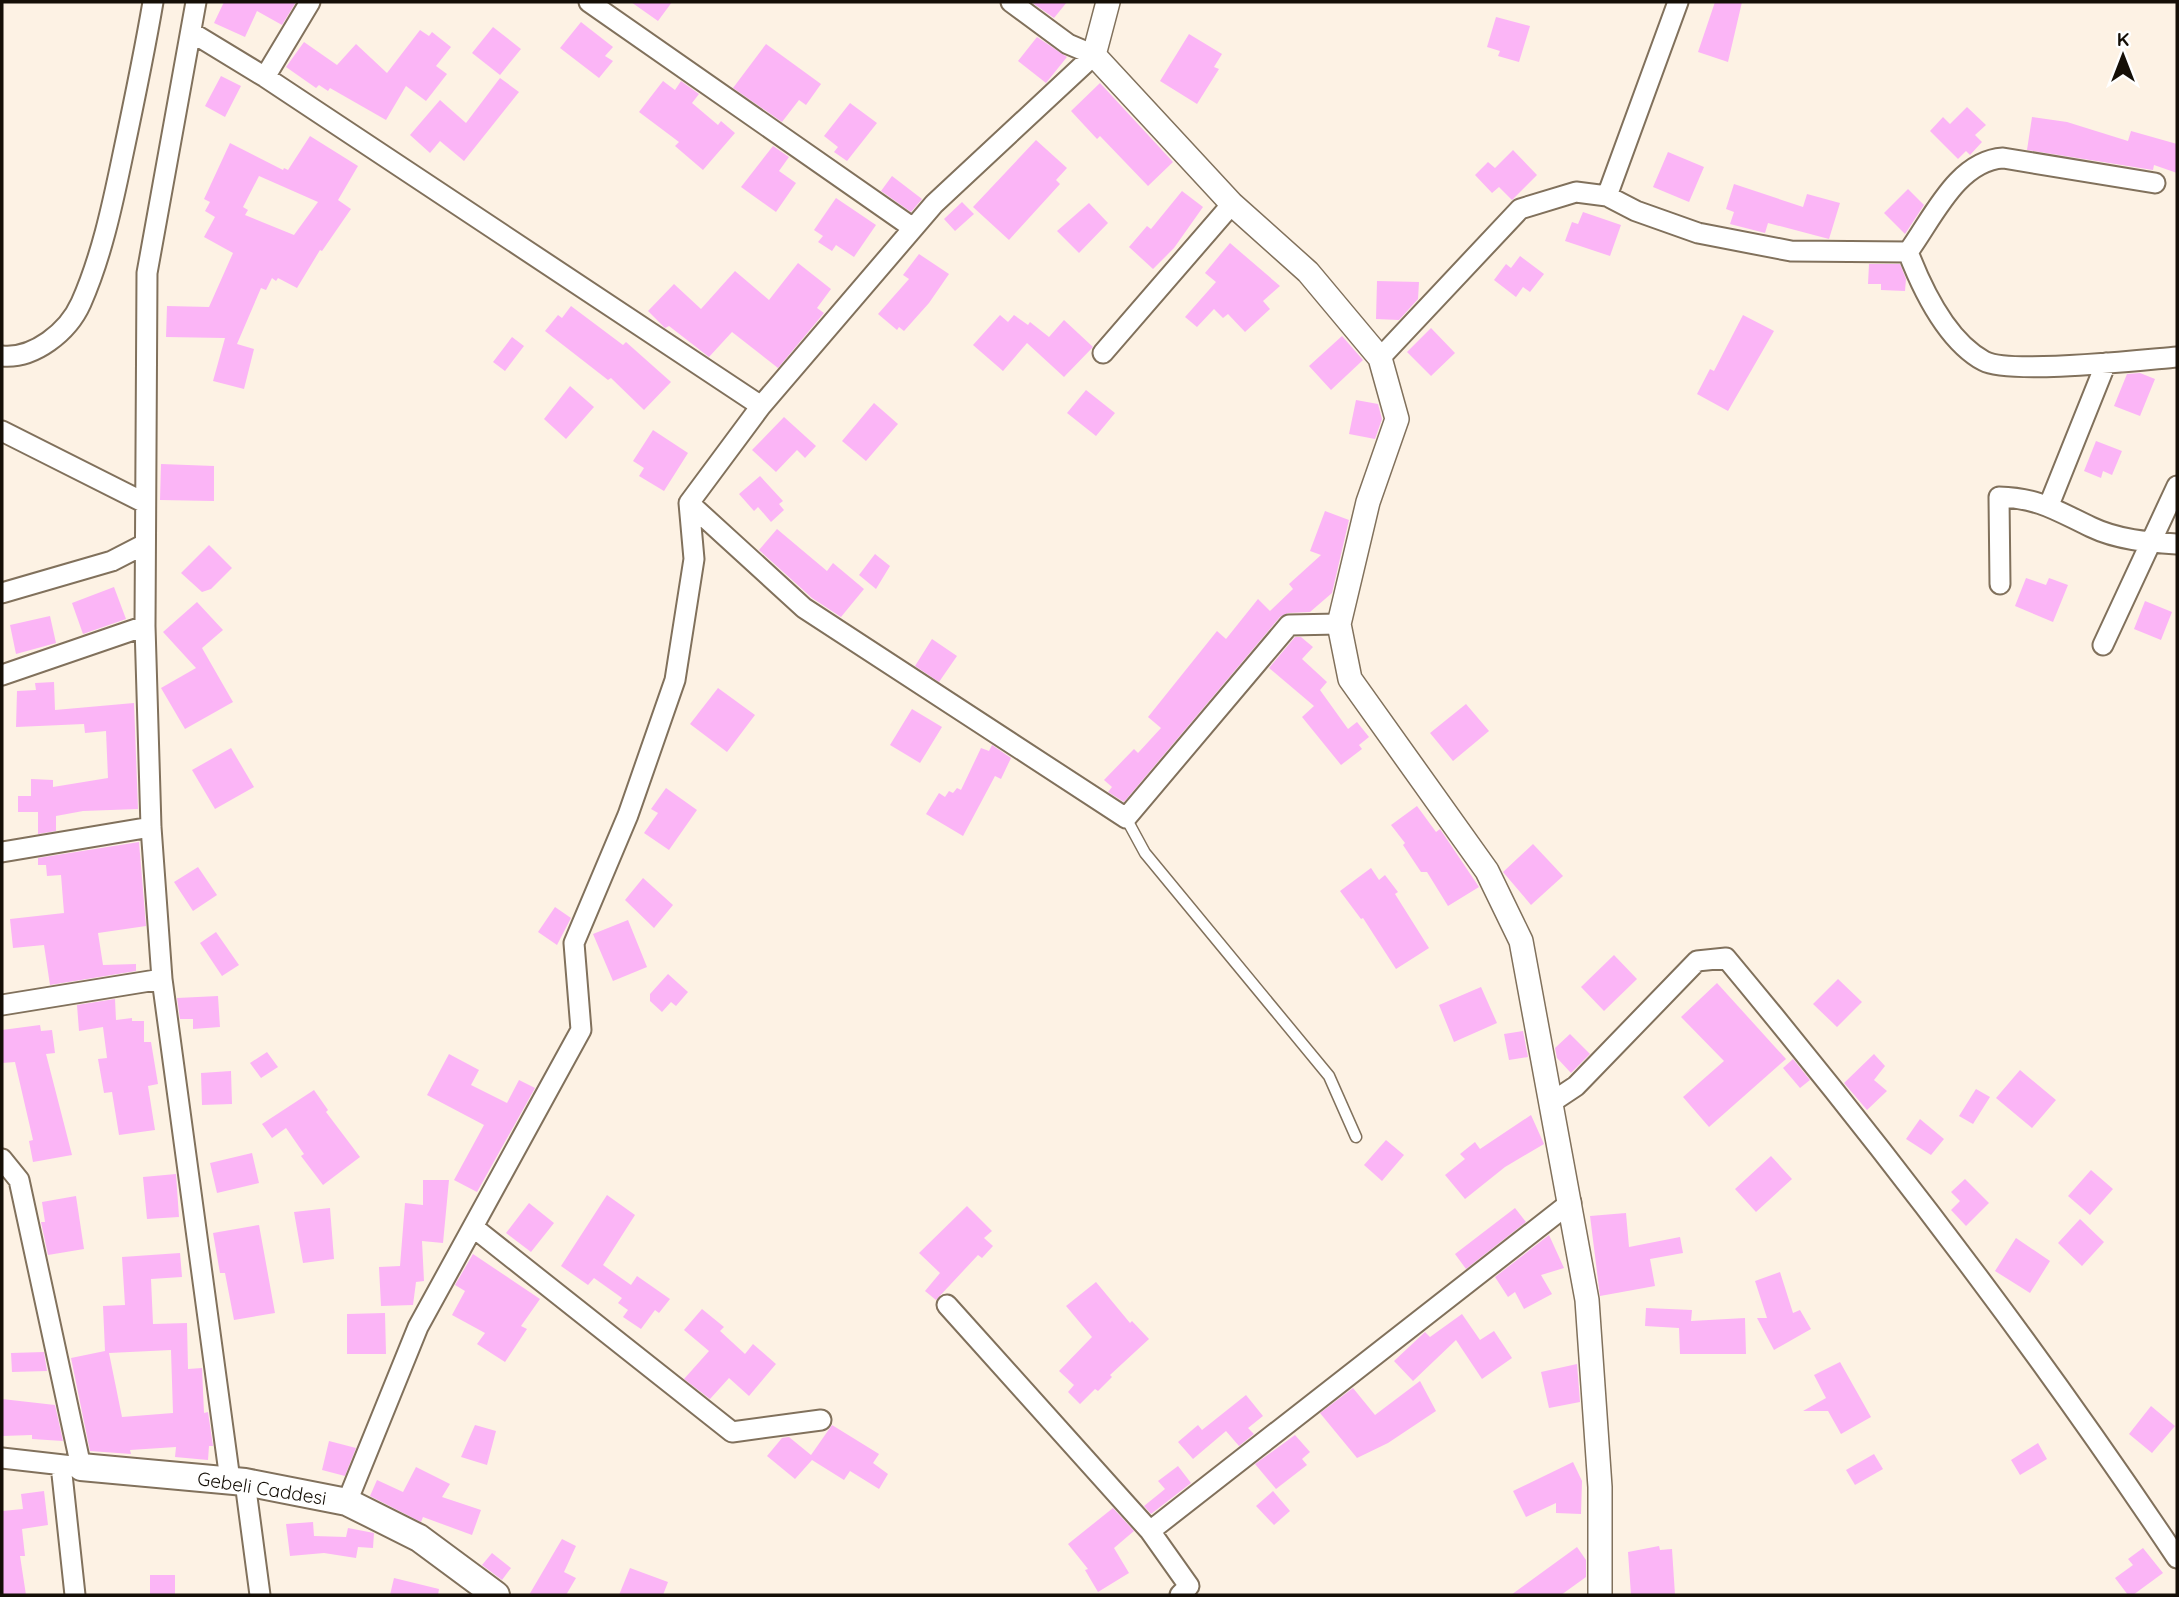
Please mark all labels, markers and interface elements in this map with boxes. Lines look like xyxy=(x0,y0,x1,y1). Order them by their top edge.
north arrow xyxy=(2088,21,2158,91)
text: K xyxy=(2117,27,2129,51)
street label: Gebeli Caddesi xyxy=(196,1466,328,1510)

